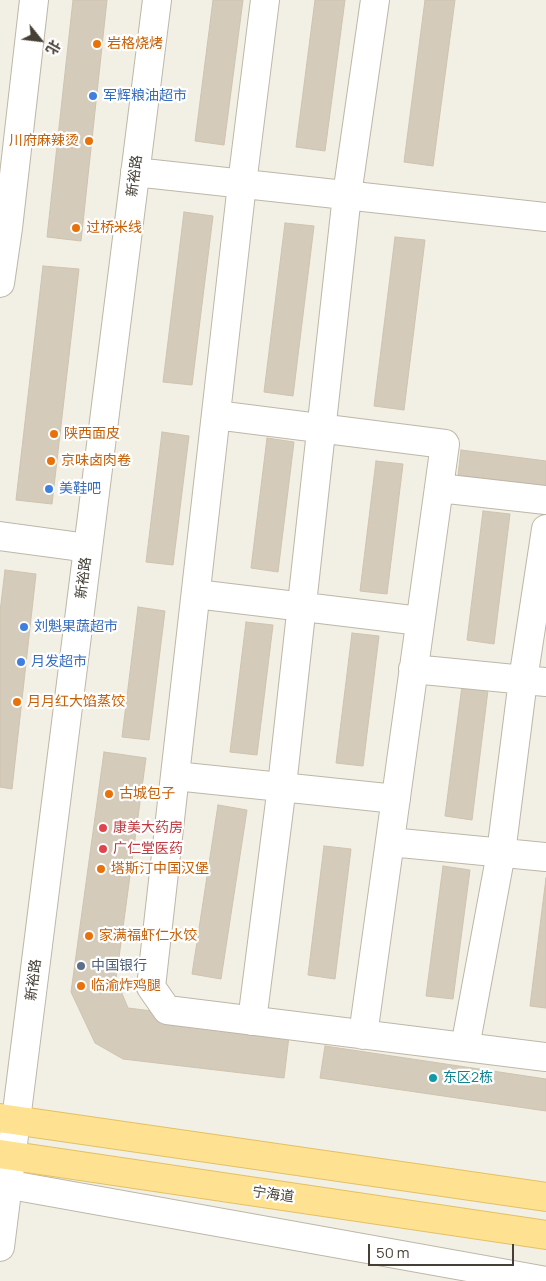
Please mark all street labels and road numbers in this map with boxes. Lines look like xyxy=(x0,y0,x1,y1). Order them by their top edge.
street label: 新裕路 xyxy=(124,154,146,198)
street label: 新裕路 xyxy=(73,556,95,600)
street label: 新裕路 xyxy=(23,958,45,1002)
street label: 宁海道 xyxy=(251,1184,295,1206)

